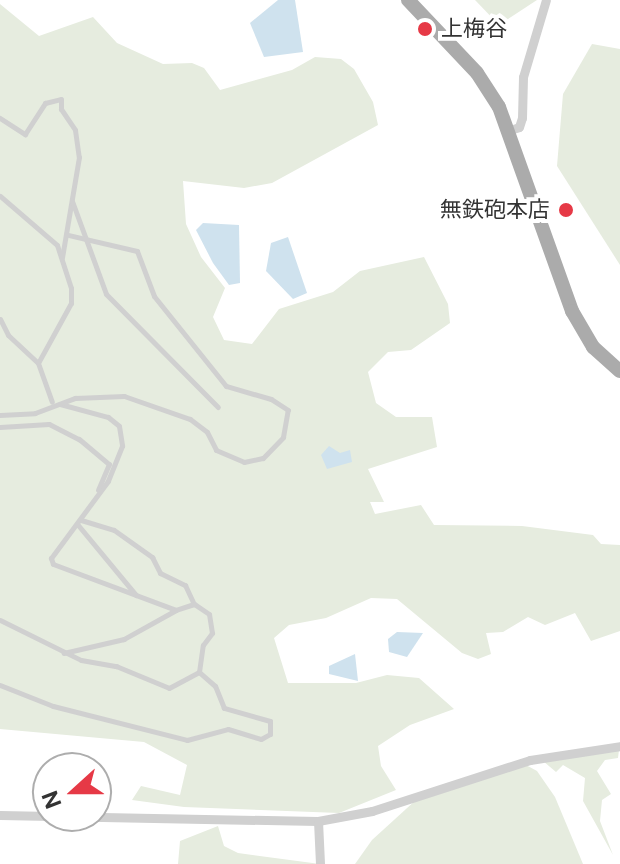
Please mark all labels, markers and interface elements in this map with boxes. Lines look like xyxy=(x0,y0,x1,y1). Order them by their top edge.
place label: 上梅谷 xyxy=(441,16,507,42)
marker: 上梅谷 xyxy=(416,20,434,38)
place label: 無鉄砲本店 xyxy=(440,197,550,223)
marker: 無鉄砲本店 xyxy=(557,201,575,219)
north arrow xyxy=(32,752,112,832)
text: N xyxy=(36,787,67,813)

